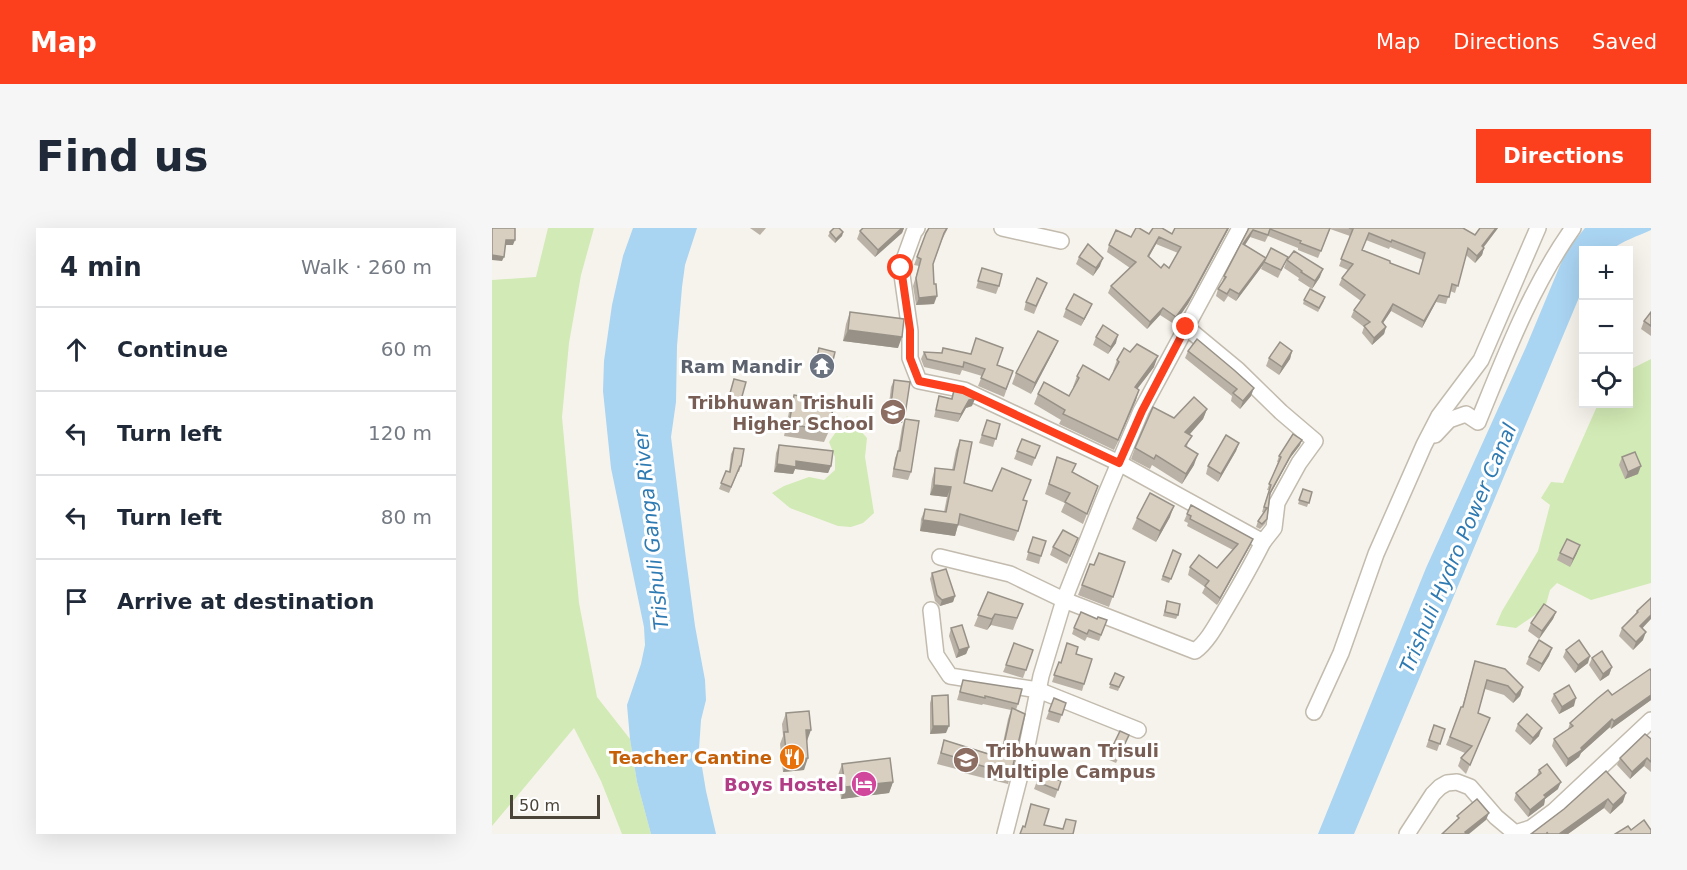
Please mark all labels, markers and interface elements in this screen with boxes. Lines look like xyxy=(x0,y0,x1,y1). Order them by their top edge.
text: Map xyxy=(30,26,97,59)
text: Map xyxy=(1376,30,1420,54)
text: Directions xyxy=(1453,30,1559,54)
text: Saved xyxy=(1592,30,1657,54)
button: Directions xyxy=(1476,129,1651,183)
text: Find us xyxy=(36,132,209,181)
map controls xyxy=(1579,246,1633,408)
button: + xyxy=(1579,246,1633,300)
text: 4 min xyxy=(60,252,142,282)
route start xyxy=(887,254,913,280)
text: Walk · 260 m xyxy=(301,255,432,279)
button: − xyxy=(1579,300,1633,354)
route end xyxy=(1172,313,1198,339)
icon: ahead xyxy=(60,333,93,366)
text: Continue xyxy=(117,337,228,362)
text: 60 m xyxy=(381,337,432,361)
temple icon: Ram Mandir xyxy=(807,351,837,381)
button: locate xyxy=(1579,354,1633,408)
place label: Ram Mandir xyxy=(680,356,802,377)
place label: Tribhuwan Trishuli Higher School xyxy=(688,392,874,434)
school or university icon: Tribhuwan Trishuli Higher School xyxy=(878,397,908,427)
icon: left xyxy=(60,417,93,450)
water label: Trishuli Hydro Power Canal xyxy=(1395,419,1522,676)
text: Turn left xyxy=(117,421,222,446)
text: 120 m xyxy=(368,421,432,445)
water label: Trishuli Ganga River xyxy=(628,427,673,631)
icon: left xyxy=(60,501,93,534)
text: Turn left xyxy=(117,505,222,530)
text: 80 m xyxy=(381,505,432,529)
icon: arrive xyxy=(60,585,93,618)
text: Arrive at destination xyxy=(117,589,374,614)
place label: Tribhuwan Trisuli Multiple Campus xyxy=(986,740,1159,782)
restaurant icon: Teacher Cantine xyxy=(777,742,807,772)
school or university icon: Tribhuwan Trisuli Multiple Campus xyxy=(951,745,981,775)
place label: Teacher Cantine xyxy=(609,747,772,768)
hotel icon: Boys Hostel xyxy=(849,769,879,799)
place label: Boys Hostel xyxy=(724,774,844,795)
scale bar xyxy=(510,792,600,820)
text: 50 m xyxy=(519,796,560,815)

